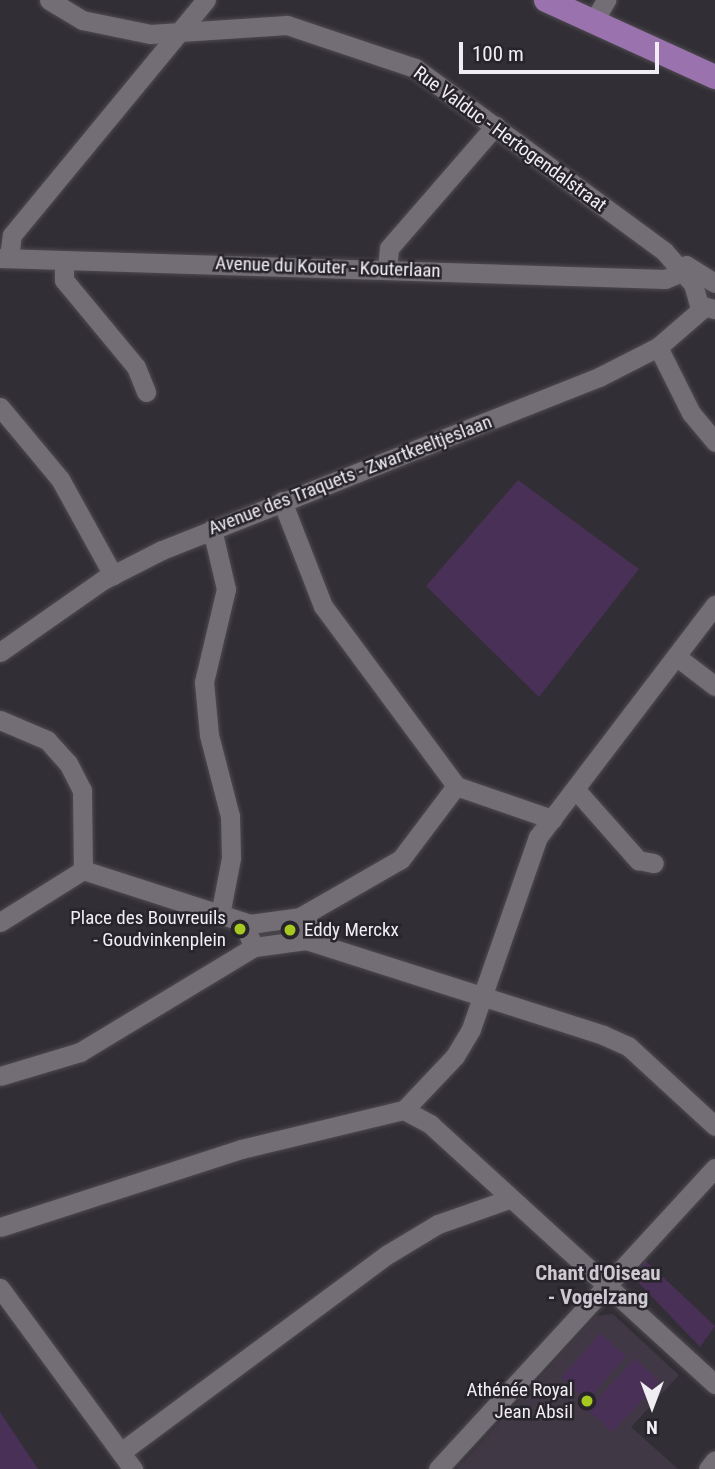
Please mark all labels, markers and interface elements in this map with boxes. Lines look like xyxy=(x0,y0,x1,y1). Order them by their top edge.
scale bar xyxy=(463,28,662,72)
text: 100 m xyxy=(472,42,524,66)
street label: Rue Valduc - Hertogendalstraat xyxy=(409,61,611,217)
street label: Avenue du Kouter - Kouterlaan xyxy=(215,252,441,282)
street label: Avenue des Traquets - Zwartkeeltjeslaan xyxy=(205,410,495,540)
place label: Place des Bouvreuils - Goudvinkenplein xyxy=(70,907,226,951)
place label: Eddy Merckx xyxy=(304,919,399,941)
marker: Place des Bouvreuils - Goudvinkenplein xyxy=(232,921,248,937)
marker: Eddy Merckx xyxy=(282,922,298,938)
district label: Chant d'Oiseau - Vogelzang xyxy=(535,1260,661,1310)
north arrow xyxy=(617,1371,687,1441)
place label: Athénée Royal Jean Absil xyxy=(466,1379,573,1423)
marker: Athénée Royal Jean Absil xyxy=(579,1393,595,1409)
text: N xyxy=(646,1416,658,1439)

